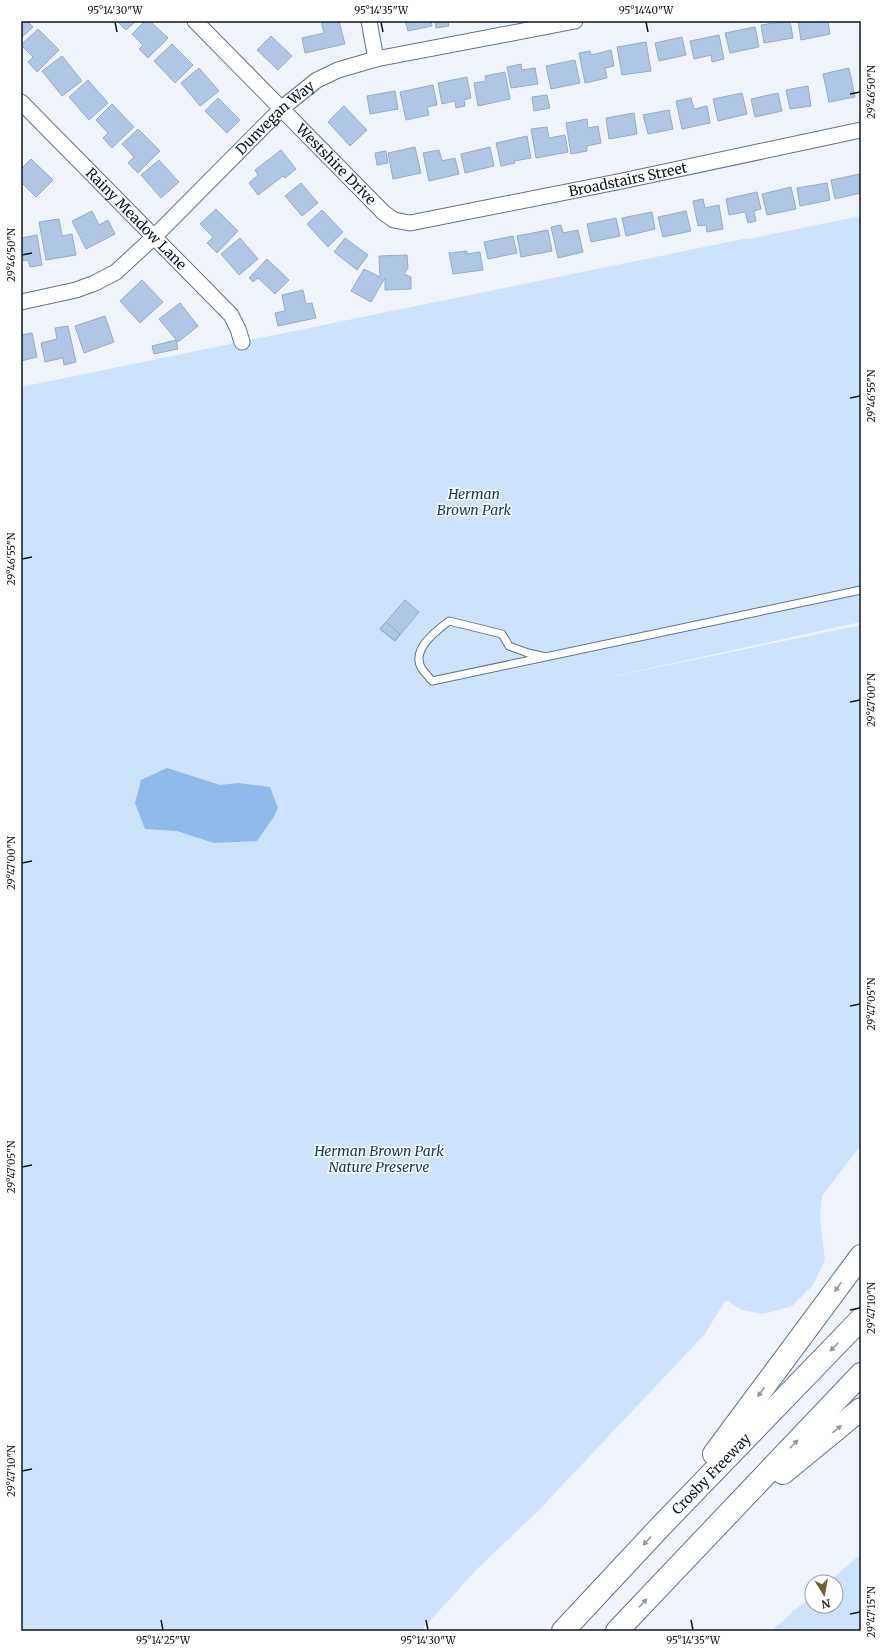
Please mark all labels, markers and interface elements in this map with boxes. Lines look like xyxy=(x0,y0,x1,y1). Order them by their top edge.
text: 95°14'30"W xyxy=(87,4,144,17)
text: 95°14'35"W xyxy=(354,4,409,17)
text: 95°14'40"W xyxy=(619,4,674,17)
text: 29°46'50"N xyxy=(865,65,878,119)
street label: Dunvegan Way xyxy=(232,76,319,158)
street label: Westshire Drive xyxy=(291,119,380,209)
street label: Broadstairs Street xyxy=(567,158,689,200)
street label: Rainy Meadow Lane xyxy=(82,164,190,274)
text: 29°46'50"N xyxy=(5,228,18,282)
text: 29°46'55"N xyxy=(865,369,878,422)
park label: Herman Brown Park xyxy=(437,485,512,519)
text: 29°46'55"N xyxy=(5,532,18,585)
text: 29°47'00"N xyxy=(865,673,878,727)
text: 29°47'00"N xyxy=(5,836,18,890)
text: 29°47'05"N xyxy=(865,977,878,1031)
text: 29°47'05"N xyxy=(5,1140,18,1194)
park label: Herman Brown Park Nature Preserve xyxy=(313,1142,444,1176)
one-way arrow xyxy=(834,1282,842,1292)
text: 29°47'10"N xyxy=(865,1282,878,1334)
one-way arrow xyxy=(829,1342,839,1352)
one-way arrow xyxy=(756,1386,765,1397)
one-way arrow xyxy=(831,1424,842,1433)
street label: Crosby Freeway xyxy=(668,1429,755,1518)
one-way arrow xyxy=(789,1439,799,1449)
text: 29°47'10"N xyxy=(5,1445,18,1497)
one-way arrow xyxy=(642,1536,652,1546)
north arrow xyxy=(804,1574,844,1614)
text: 29°47'15"N xyxy=(865,1586,878,1638)
text: N xyxy=(820,1596,832,1612)
one-way arrow xyxy=(639,1598,648,1608)
text: 95°14'25"W xyxy=(136,1634,191,1647)
text: 95°14'30"W xyxy=(400,1634,457,1647)
text: 95°14'35"W xyxy=(666,1634,721,1647)

